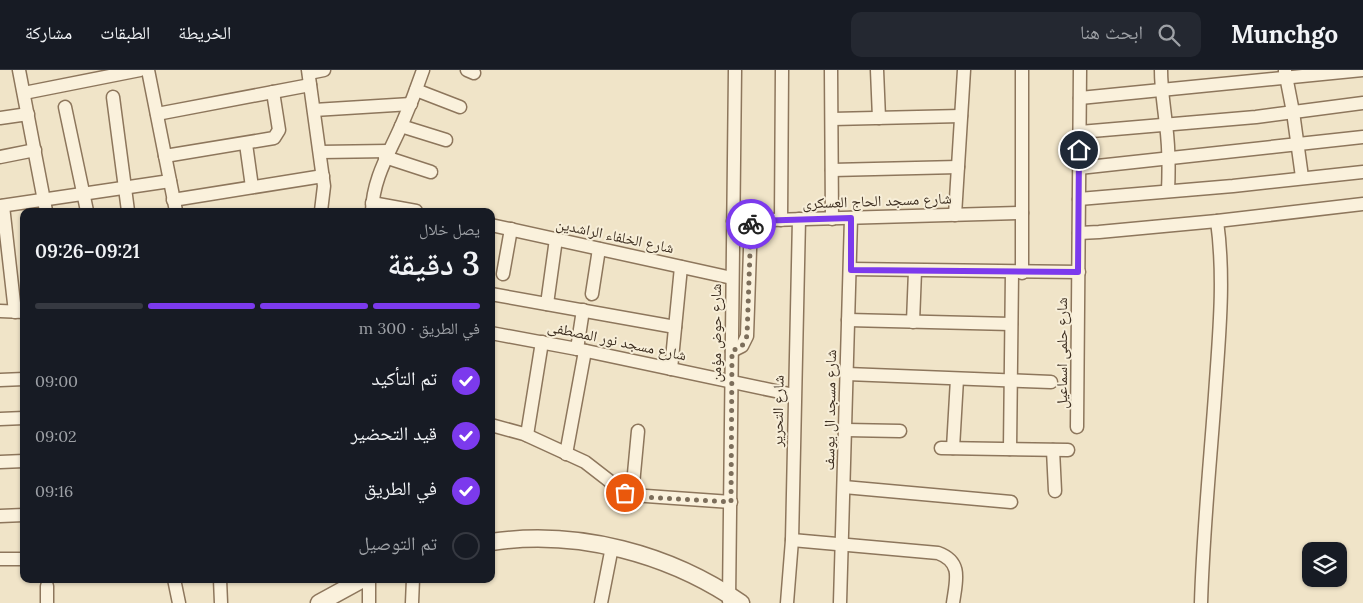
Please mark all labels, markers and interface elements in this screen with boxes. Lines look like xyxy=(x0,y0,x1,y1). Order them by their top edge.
search box xyxy=(851,12,1201,57)
text: Munchgo xyxy=(1231,19,1338,50)
text: ابحث هنا xyxy=(1080,20,1143,44)
text: مشاركة xyxy=(25,21,72,44)
text: الطبقات xyxy=(100,21,150,44)
text: الخريطة xyxy=(178,21,231,44)
icon: search xyxy=(1155,21,1183,49)
pin xyxy=(1058,129,1100,171)
icon: home xyxy=(1065,136,1093,164)
street label: شارع مسجد الحاج العسكرى xyxy=(802,188,952,214)
courier xyxy=(726,199,776,249)
icon: bike xyxy=(737,210,765,238)
street label: شارع الخلفاء الراشدين xyxy=(554,214,676,258)
text: يصل خلال xyxy=(419,219,480,239)
text: 09:21–09:26 xyxy=(35,239,140,263)
text: 3 دقيقة xyxy=(387,243,480,284)
street label: شارع حوض مؤمن xyxy=(706,283,726,382)
street label: شارع حلمى اسماعيل xyxy=(1052,297,1072,409)
street label: شارع مسجد نور المصطفى xyxy=(546,317,688,365)
text: في الطريق · 300 m xyxy=(359,318,480,338)
street label: شارع مسجد ال يوسف xyxy=(819,349,841,471)
text: تم التأكيد xyxy=(372,366,437,390)
icon: check xyxy=(452,367,480,395)
text: 09:00 xyxy=(35,371,78,391)
street label: شارع التحرير xyxy=(767,375,789,448)
text: قيد التحضير xyxy=(351,421,437,445)
icon: check xyxy=(452,422,480,450)
text: 09:02 xyxy=(35,426,77,446)
pin xyxy=(604,472,646,514)
text: في الطريق xyxy=(364,476,437,500)
icon: check xyxy=(452,477,480,505)
icon: bag xyxy=(611,479,639,507)
text: 09:16 xyxy=(35,481,73,501)
text: تم التوصيل xyxy=(358,531,437,555)
map controls xyxy=(1302,542,1347,587)
button: layers xyxy=(1302,542,1347,587)

